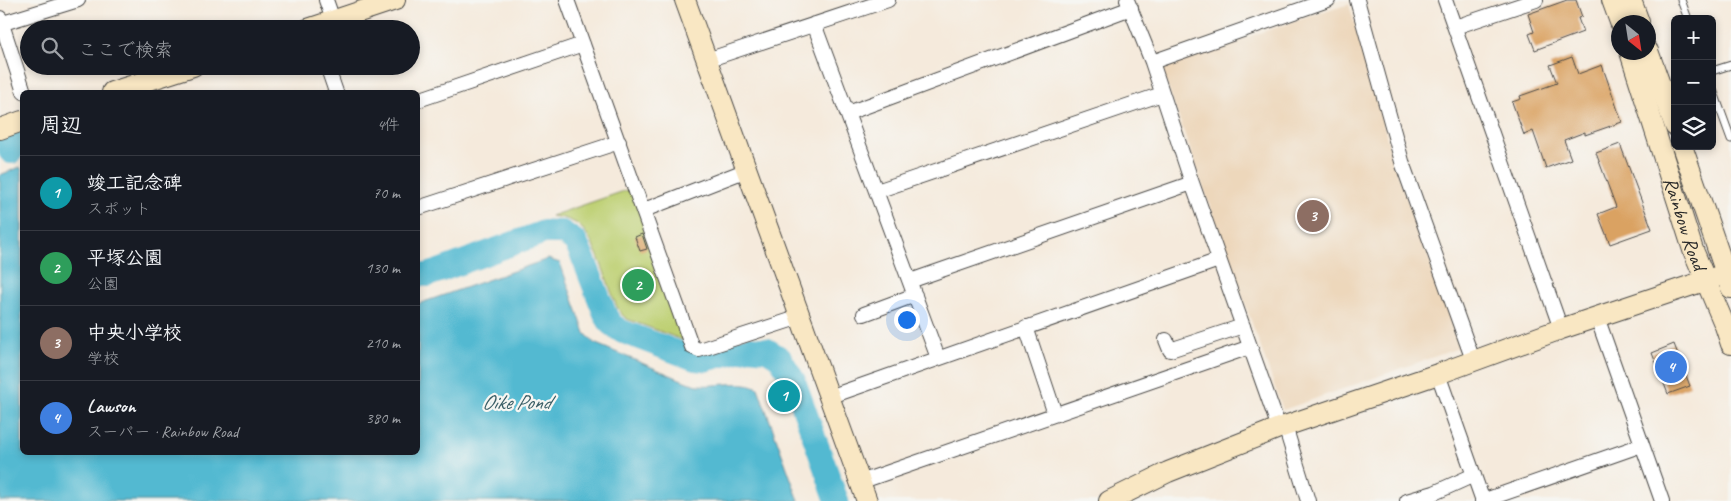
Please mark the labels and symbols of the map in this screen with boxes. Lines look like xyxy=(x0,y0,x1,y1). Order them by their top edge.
north arrow xyxy=(1611,15,1656,60)
street label: Rainbow Road xyxy=(1658,174,1713,277)
pin: 3 xyxy=(1297,197,1329,235)
pin: 2 xyxy=(622,266,654,304)
your location xyxy=(894,307,920,333)
pin: 4 xyxy=(1655,348,1687,386)
pin: 1 xyxy=(768,377,800,415)
water label: Oike Pond xyxy=(482,389,557,415)

